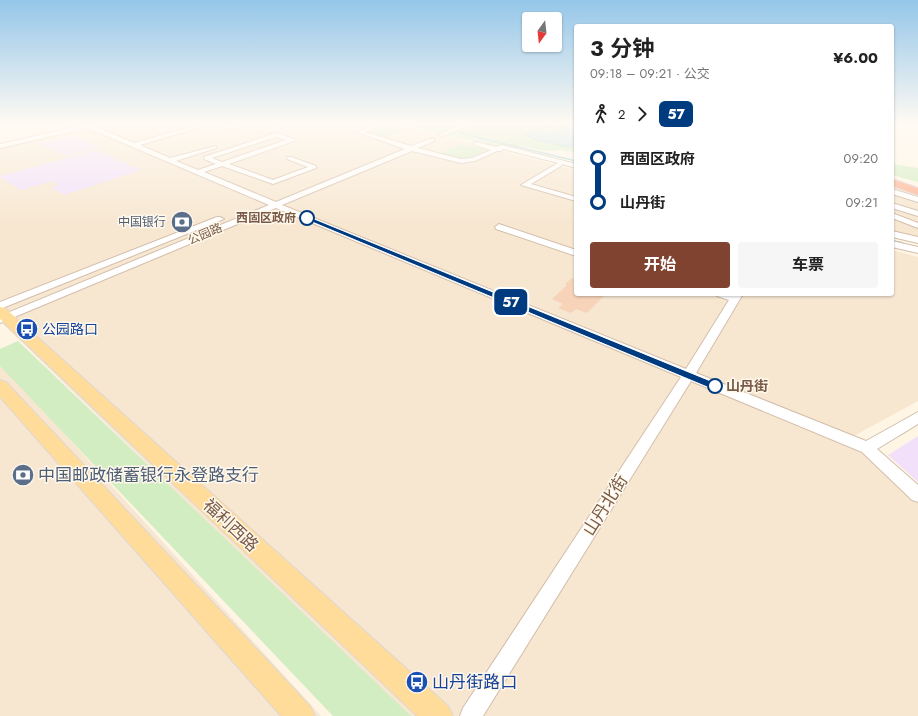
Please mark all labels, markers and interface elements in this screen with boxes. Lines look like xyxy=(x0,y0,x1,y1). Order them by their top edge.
north arrow xyxy=(522,12,562,52)
map controls xyxy=(522,12,562,52)
text: 3 分钟 xyxy=(590,32,654,64)
text: ¥6.00 xyxy=(833,47,878,69)
text: 09:18 – 09:21 · 公交 xyxy=(590,64,710,83)
icon: walk xyxy=(590,103,612,125)
icon: forward xyxy=(631,103,653,125)
text: 57 xyxy=(667,104,685,124)
text: 2 xyxy=(618,105,625,124)
text: 西固区政府 xyxy=(620,148,695,170)
text: 09:20 xyxy=(844,149,878,168)
text: 山丹街 xyxy=(620,192,665,214)
text: 09:21 xyxy=(846,193,878,212)
bank icon: 中国银行 xyxy=(169,209,195,235)
place label: 西固区政府 xyxy=(236,209,296,227)
marker: 西固区政府 xyxy=(299,210,315,226)
place label: 中国银行 xyxy=(118,213,166,231)
street label: 公园路 xyxy=(185,219,225,249)
button: 开始 xyxy=(590,242,730,288)
button: 车票 xyxy=(738,242,878,288)
line badge: 57 xyxy=(493,289,529,315)
text: 57 xyxy=(502,292,520,312)
bus stop icon: 公园路口 xyxy=(14,316,40,342)
place label: 公园路口 xyxy=(42,319,98,339)
place label: 山丹街 xyxy=(726,376,768,396)
marker: 山丹街 xyxy=(707,378,723,394)
bank icon: 中国邮政储蓄银行永登路支行 xyxy=(10,462,36,488)
place label: 中国邮政储蓄银行永登路支行 xyxy=(38,463,259,487)
street label: 山丹北街 xyxy=(577,470,633,540)
street label: 福利西路 xyxy=(198,493,264,557)
bus stop icon: 山丹街路口 xyxy=(404,669,430,695)
place label: 山丹街路口 xyxy=(432,670,517,694)

